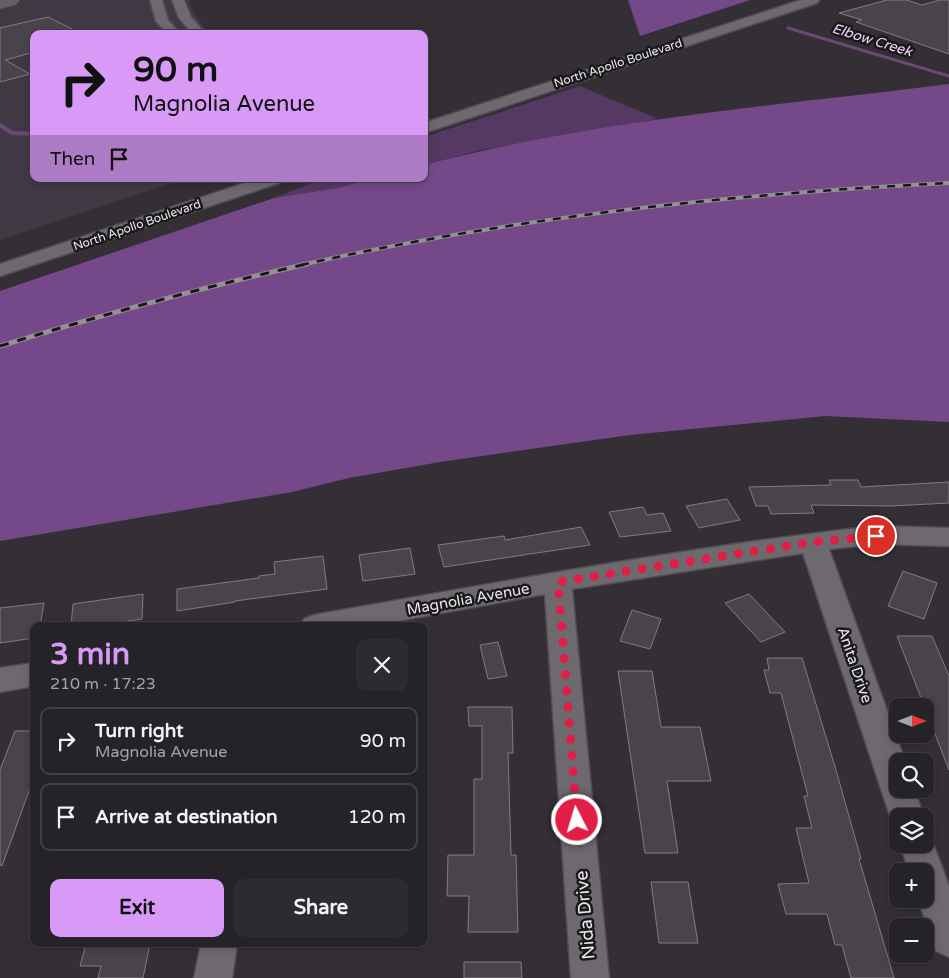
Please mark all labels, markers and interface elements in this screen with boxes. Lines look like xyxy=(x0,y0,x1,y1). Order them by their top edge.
water label: Elbow Creek xyxy=(830,20,915,61)
street label: North Apollo Boulevard xyxy=(552,36,684,90)
text: 90 m xyxy=(133,49,218,91)
icon: right xyxy=(50,50,115,115)
text: Magnolia Avenue xyxy=(133,91,315,117)
icon: arrive xyxy=(105,145,133,173)
text: Then xyxy=(50,148,95,170)
street label: North Apollo Boulevard xyxy=(71,197,203,253)
pin xyxy=(855,515,897,557)
icon: arrive xyxy=(862,522,890,550)
street label: Magnolia Avenue xyxy=(405,579,531,619)
street label: Anita Drive xyxy=(834,625,876,705)
text: 3 min xyxy=(50,636,130,673)
button: close xyxy=(356,639,408,691)
text: 210 m · 17:23 xyxy=(50,674,156,694)
north arrow xyxy=(889,698,934,742)
map controls xyxy=(889,698,934,963)
text: Turn right xyxy=(95,720,183,742)
icon: right xyxy=(52,727,80,755)
text: 90 m xyxy=(360,730,406,752)
text: Magnolia Avenue xyxy=(95,742,227,762)
button: search xyxy=(889,753,934,798)
position arrow xyxy=(550,793,602,845)
icon: arrive xyxy=(52,803,80,831)
text: Arrive at destination xyxy=(95,806,278,828)
text: 120 m xyxy=(348,806,406,828)
button: layers xyxy=(889,808,934,853)
button: + xyxy=(889,863,934,908)
street label: Nida Drive xyxy=(570,870,600,960)
button: Exit xyxy=(50,879,224,937)
button: Share xyxy=(234,879,408,937)
button: − xyxy=(889,918,934,963)

